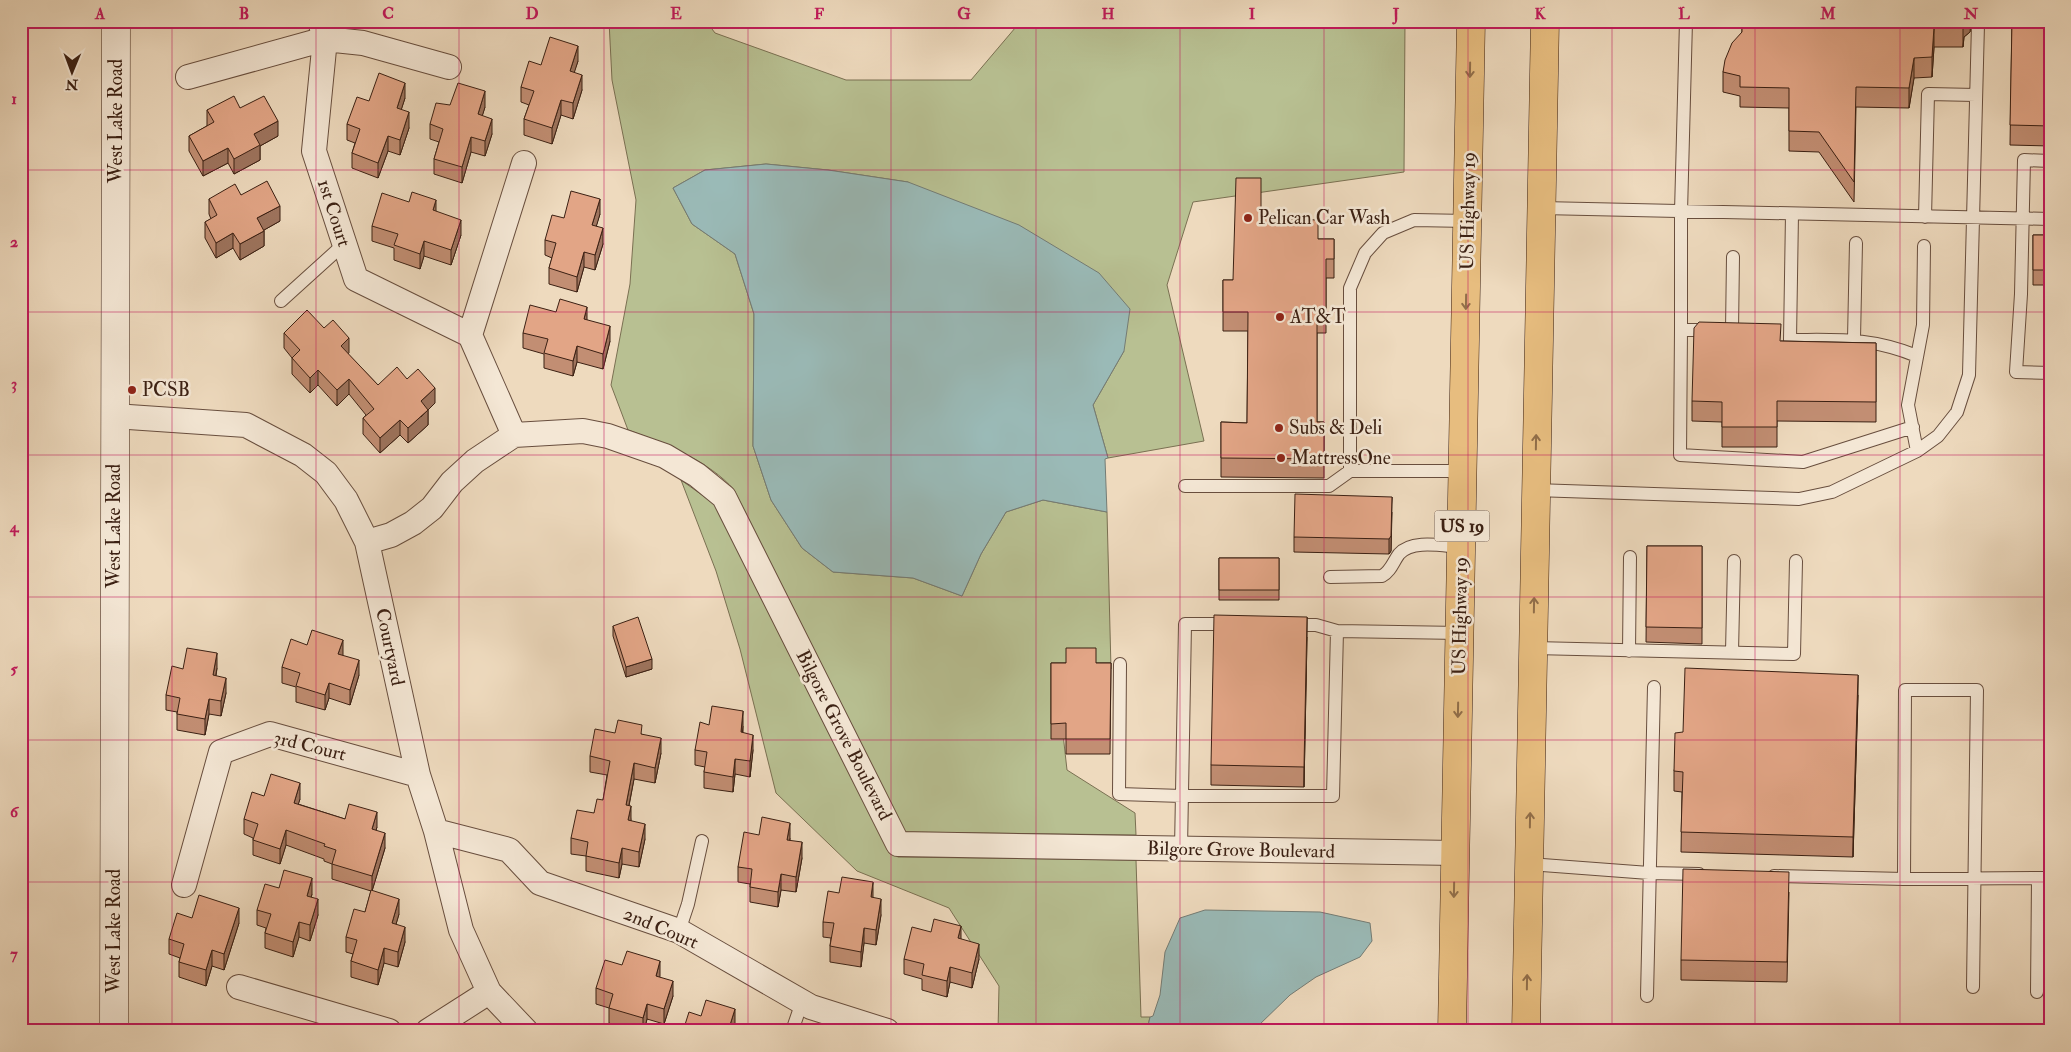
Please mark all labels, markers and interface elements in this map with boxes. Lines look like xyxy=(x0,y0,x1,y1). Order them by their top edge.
text: A xyxy=(94,4,106,24)
text: B xyxy=(239,4,249,24)
text: C xyxy=(382,4,394,24)
text: D xyxy=(525,4,539,24)
text: E xyxy=(670,4,682,24)
text: F xyxy=(814,4,824,24)
text: G xyxy=(957,4,971,24)
text: H xyxy=(1101,4,1115,24)
text: I xyxy=(1249,4,1256,24)
text: J xyxy=(1392,4,1400,25)
text: K xyxy=(1534,4,1546,24)
text: L xyxy=(1678,4,1690,24)
text: M xyxy=(1819,4,1836,24)
text: N xyxy=(1963,4,1979,24)
north arrow xyxy=(48,48,98,98)
street label: West Lake Road xyxy=(104,58,128,184)
one-way arrow xyxy=(1465,62,1475,78)
text: N xyxy=(65,76,79,93)
text: 1 xyxy=(11,89,17,109)
street label: US Highway 19 xyxy=(1455,152,1481,270)
street label: 1st Court xyxy=(312,176,356,250)
place label: Pelican Car Wash xyxy=(1258,206,1390,230)
marker: Pelican Car Wash xyxy=(1242,212,1254,224)
text: 2 xyxy=(10,232,18,252)
one-way arrow xyxy=(1462,294,1471,310)
place label: AT&T xyxy=(1289,305,1346,329)
marker: AT&T xyxy=(1274,311,1286,323)
text: 3 xyxy=(11,374,17,394)
place label: PCSB xyxy=(142,378,190,402)
marker: PCSB xyxy=(126,384,138,396)
place label: Subs & Deli xyxy=(1289,416,1382,440)
marker: Subs & Deli xyxy=(1273,422,1285,434)
one-way arrow xyxy=(1531,434,1541,450)
place label: MattressOne xyxy=(1291,446,1391,470)
marker: MattressOne xyxy=(1275,452,1287,464)
street label: West Lake Road xyxy=(102,463,126,589)
road number: US 19 xyxy=(1434,511,1490,542)
text: 4 xyxy=(9,517,20,537)
street label: US Highway 19 xyxy=(1447,557,1473,675)
one-way arrow xyxy=(1529,597,1539,613)
street label: Courtyard xyxy=(370,606,410,689)
street label: Bilgore Grove Boulevard xyxy=(791,646,898,825)
text: 5 xyxy=(10,659,18,679)
one-way arrow xyxy=(1453,702,1463,718)
street label: 3rd Court xyxy=(271,725,349,767)
text: 6 xyxy=(10,802,20,822)
one-way arrow xyxy=(1525,812,1535,828)
street label: Bilgore Grove Boulevard xyxy=(1147,836,1336,864)
street label: West Lake Road xyxy=(102,868,126,994)
one-way arrow xyxy=(1450,882,1459,898)
street label: 2nd Court xyxy=(620,902,702,954)
text: 7 xyxy=(10,944,18,964)
one-way arrow xyxy=(1522,974,1532,990)

